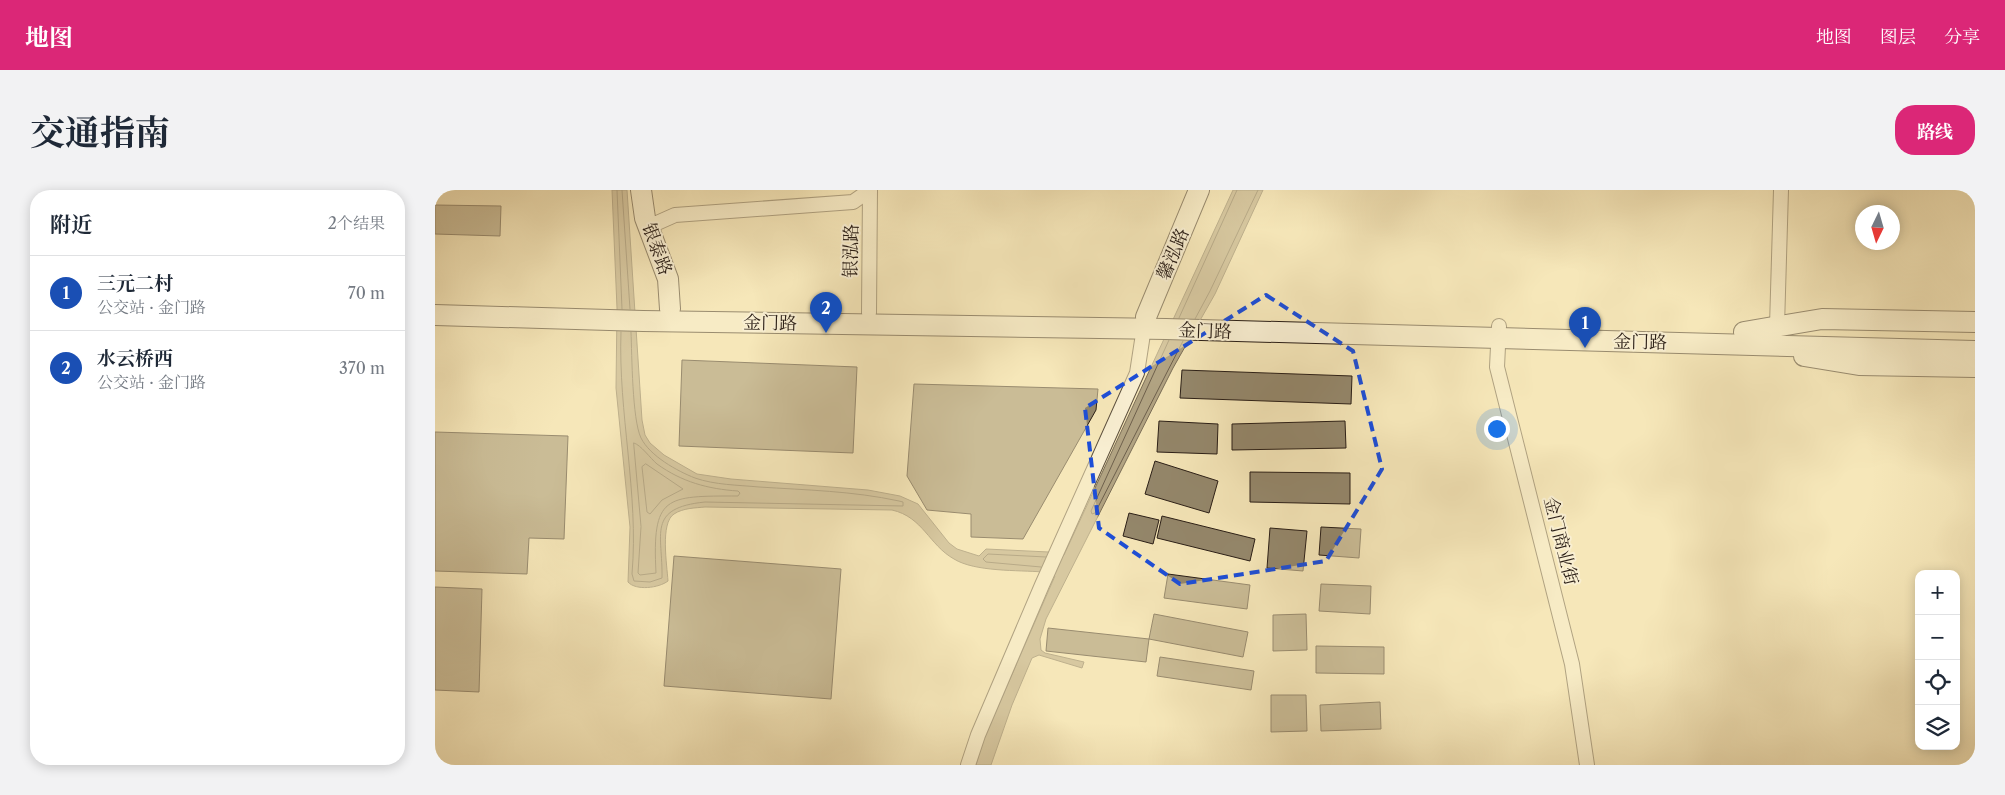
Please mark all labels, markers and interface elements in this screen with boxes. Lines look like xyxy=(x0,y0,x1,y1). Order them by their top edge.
text: 地图 xyxy=(25,23,73,52)
text: 地图 xyxy=(1816,26,1852,48)
text: 图层 xyxy=(1880,26,1916,48)
text: 分享 xyxy=(1944,26,1980,48)
button: 路线 xyxy=(1895,105,1975,155)
text: 交通指南 xyxy=(30,111,170,154)
north arrow xyxy=(1855,205,1900,250)
text: 附近 xyxy=(50,212,92,237)
text: 2个结果 xyxy=(328,213,385,233)
street label: 银泰路 xyxy=(637,220,677,278)
street label: 银泓路 xyxy=(840,224,862,278)
street label: 馨泓路 xyxy=(1152,225,1194,283)
text: 三元二村 xyxy=(97,272,173,295)
text: 1 xyxy=(62,283,70,303)
text: 70 m xyxy=(348,283,385,303)
pin: 2 xyxy=(810,292,842,333)
text: 公交站 · 金门路 xyxy=(97,297,206,317)
pin: 1 xyxy=(1569,307,1601,348)
street label: 金门路 xyxy=(743,312,797,334)
street label: 金门路 xyxy=(1178,319,1232,343)
street label: 金门路 xyxy=(1613,331,1667,353)
text: 水云桥西 xyxy=(97,347,173,370)
text: 2 xyxy=(61,358,71,378)
text: 370 m xyxy=(339,358,385,378)
text: 公交站 · 金门路 xyxy=(97,372,206,392)
your location xyxy=(1484,416,1510,442)
street label: 金门商业街 xyxy=(1539,495,1583,587)
map controls xyxy=(1915,570,1960,750)
button: + xyxy=(1915,570,1960,615)
button: − xyxy=(1915,615,1960,660)
button: locate xyxy=(1915,660,1960,705)
button: layers xyxy=(1915,705,1960,750)

